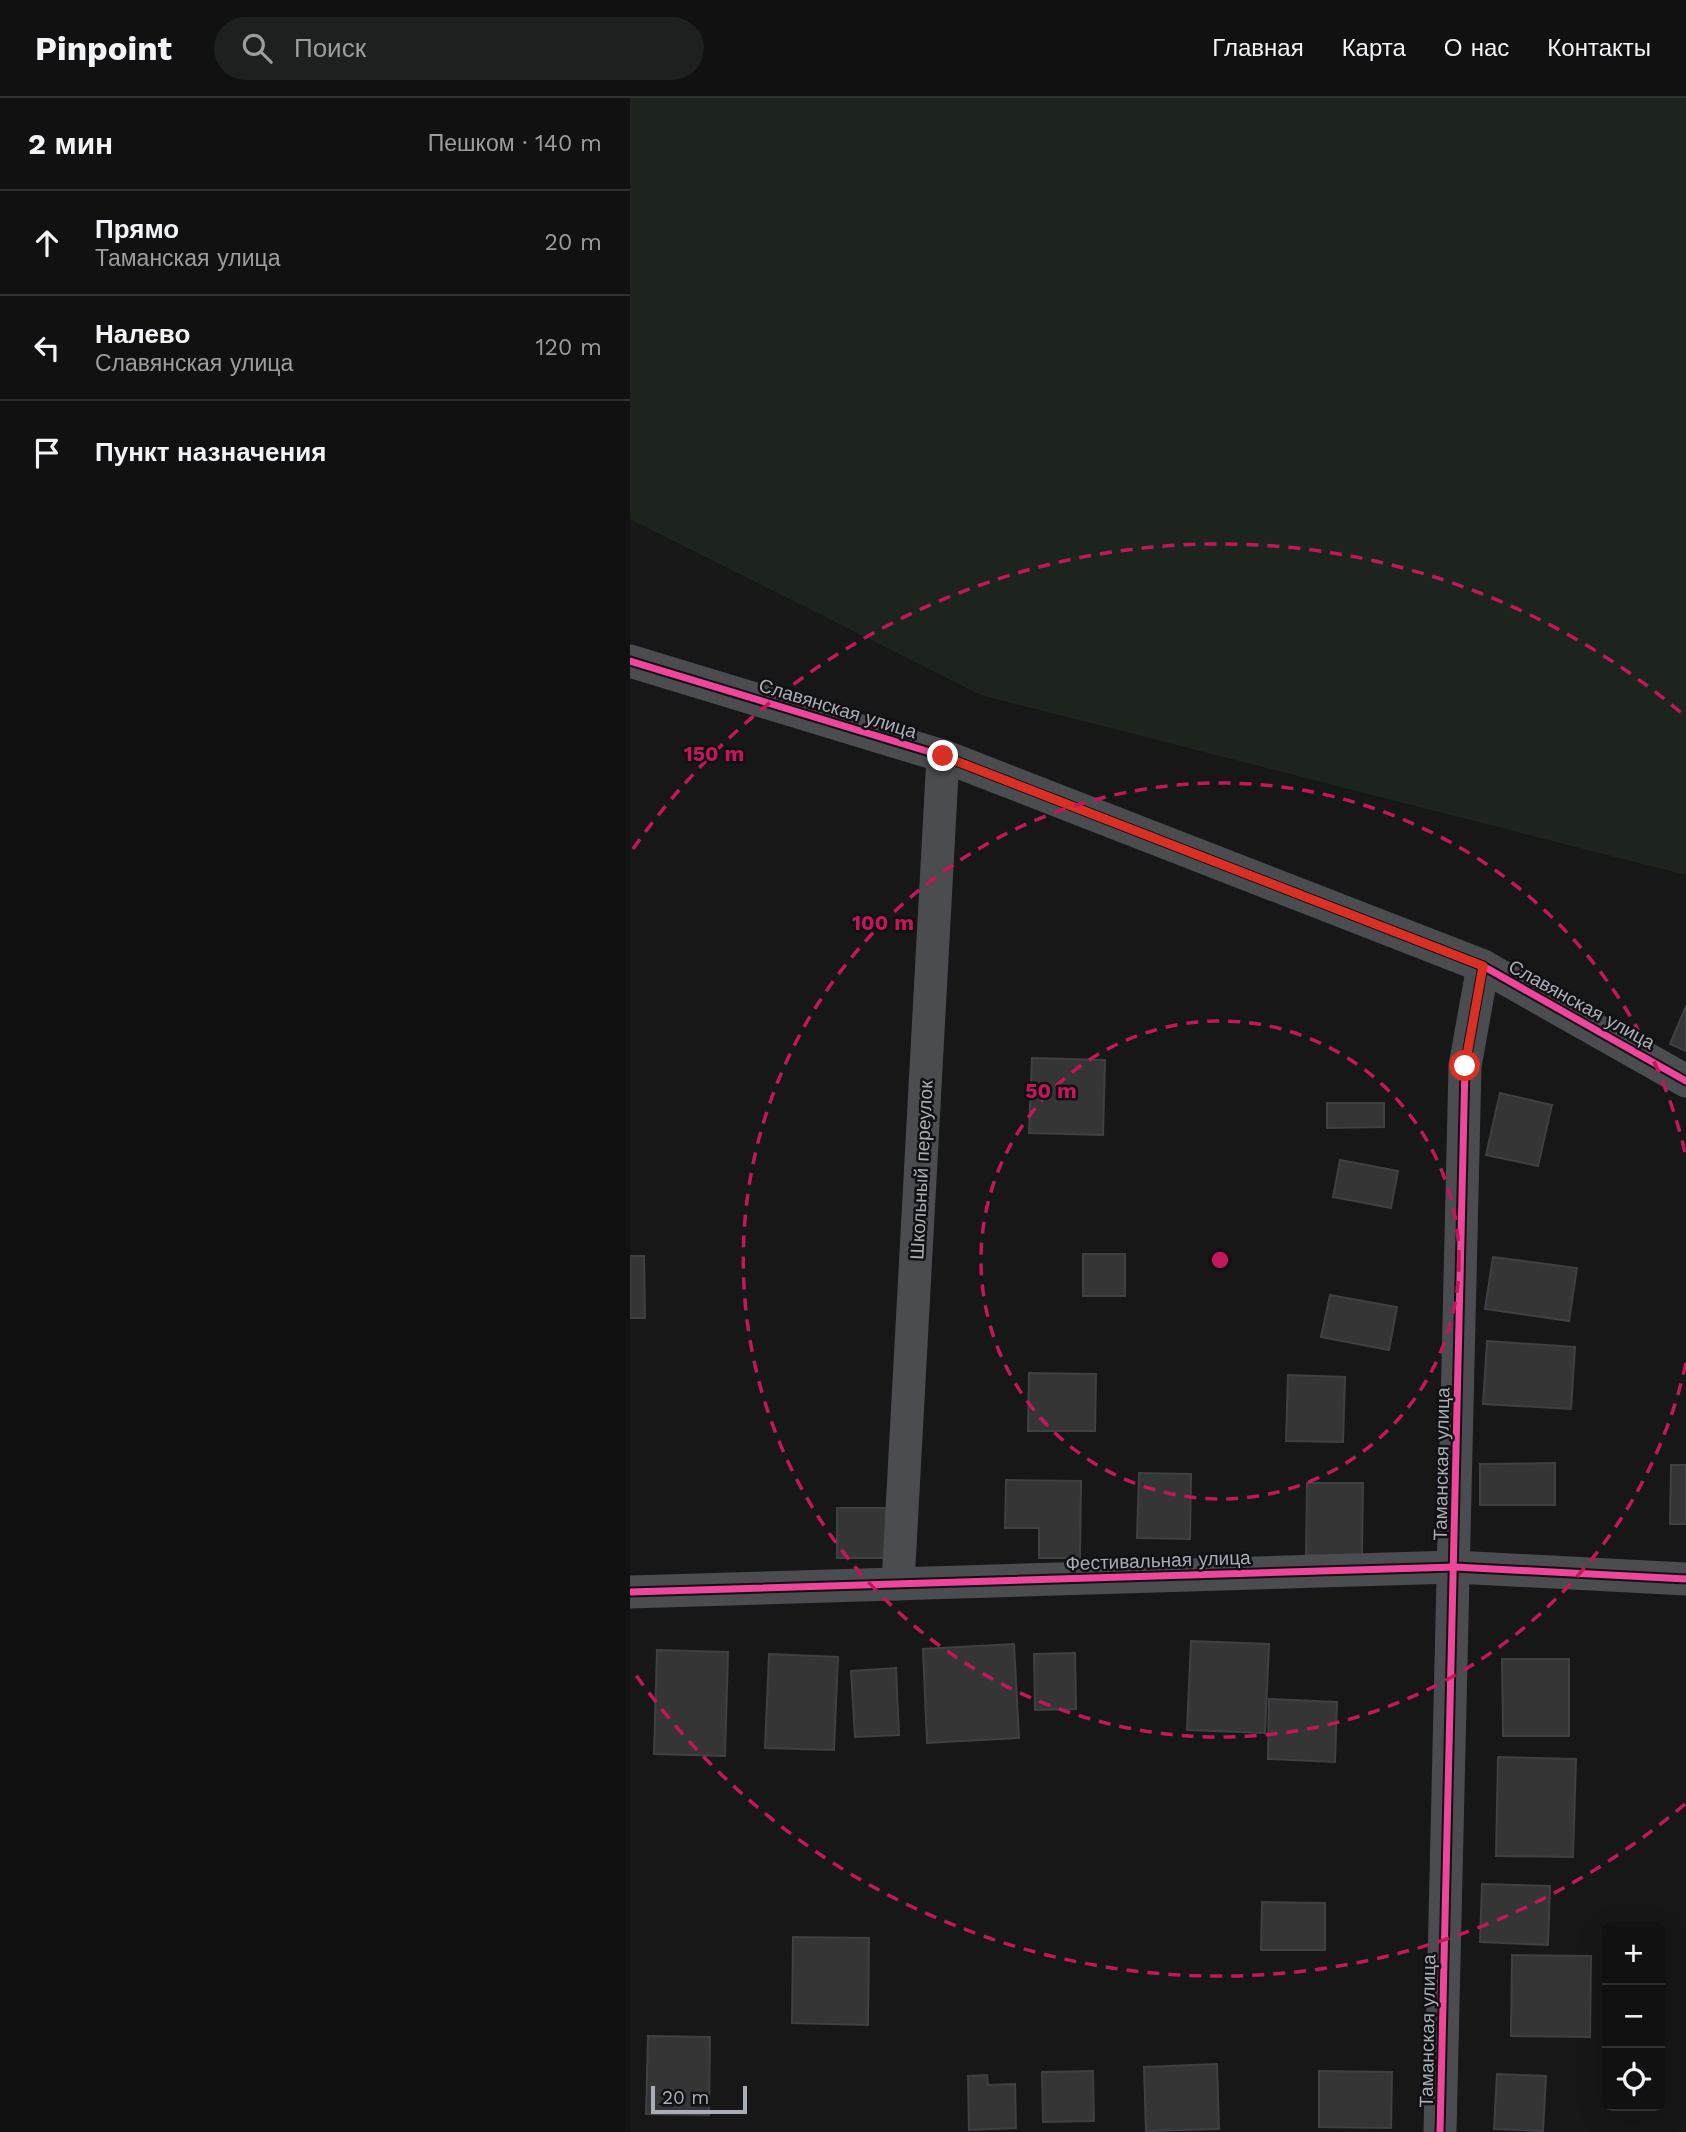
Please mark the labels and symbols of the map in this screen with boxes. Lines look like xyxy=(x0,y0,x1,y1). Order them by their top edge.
street label: Славянская улица xyxy=(756,674,920,744)
route end xyxy=(927,740,958,771)
text: 150 m xyxy=(684,741,744,766)
text: 100 m xyxy=(852,910,914,935)
street label: Славянская улица xyxy=(1505,955,1659,1054)
route start xyxy=(1449,1050,1480,1081)
text: 50 m xyxy=(1025,1078,1077,1103)
street label: Школьный переулок xyxy=(905,1079,938,1260)
centre of rings xyxy=(1208,1248,1232,1272)
street label: Таманская улица xyxy=(1429,1387,1454,1541)
street label: Фестивальная улица xyxy=(1065,1546,1251,1575)
street label: Таманская улица xyxy=(1415,1954,1440,2108)
scale bar xyxy=(651,2083,747,2115)

